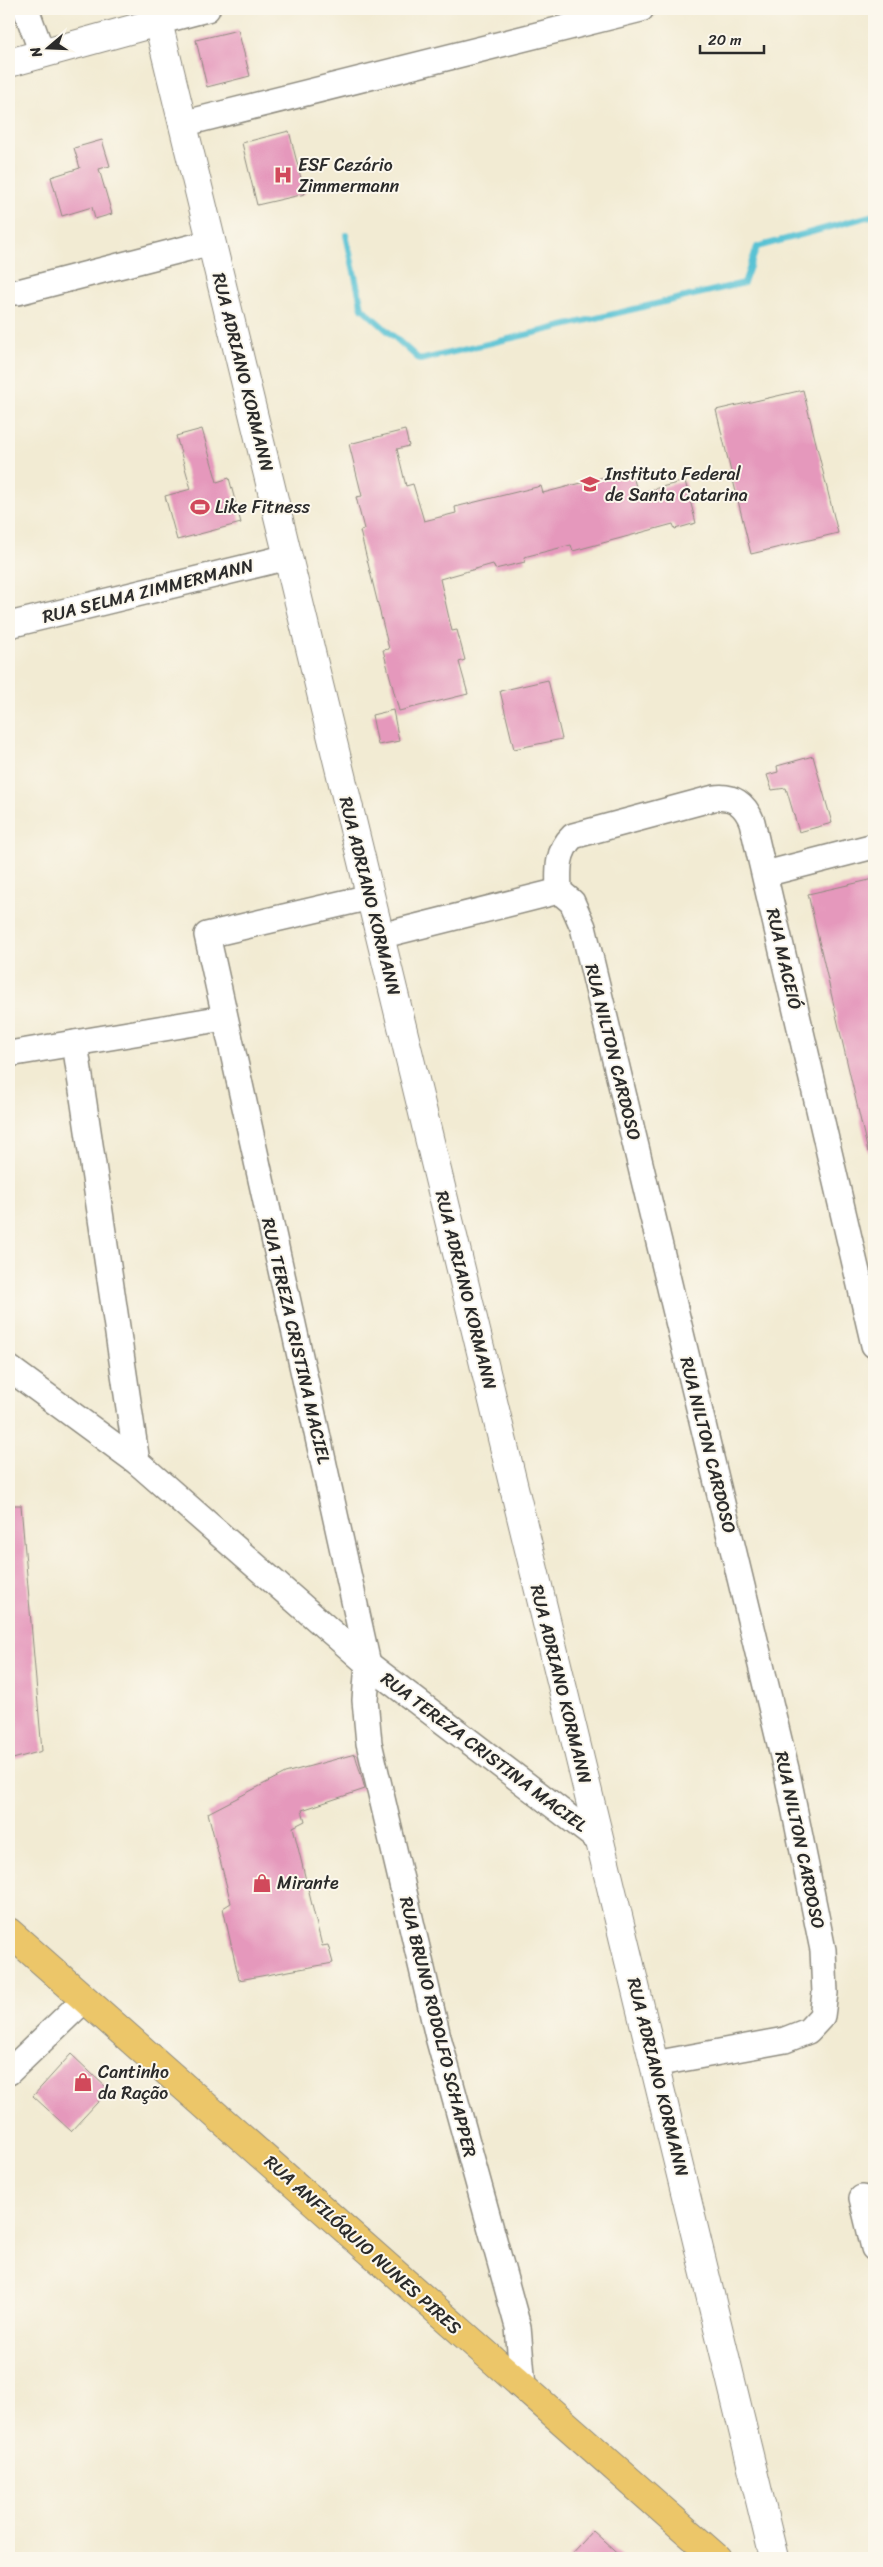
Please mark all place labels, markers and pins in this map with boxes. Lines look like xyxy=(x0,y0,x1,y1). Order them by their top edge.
place label: ESF Cezário Zimmermann xyxy=(298,149,400,202)
hospital icon: ESF Cezário Zimmermann xyxy=(272,164,294,186)
place label: Instituto Federal de Santa Catarina xyxy=(604,458,748,511)
school or university icon: Instituto Federal de Santa Catarina xyxy=(579,473,601,495)
place label: Like Fitness xyxy=(215,491,311,523)
sports icon: Like Fitness xyxy=(189,496,211,518)
place label: Mirante xyxy=(277,1867,339,1899)
shop icon: Mirante xyxy=(251,1872,273,1894)
place label: Cantinho da Ração xyxy=(98,2056,169,2109)
shop icon: Cantinho da Ração xyxy=(72,2071,94,2093)

